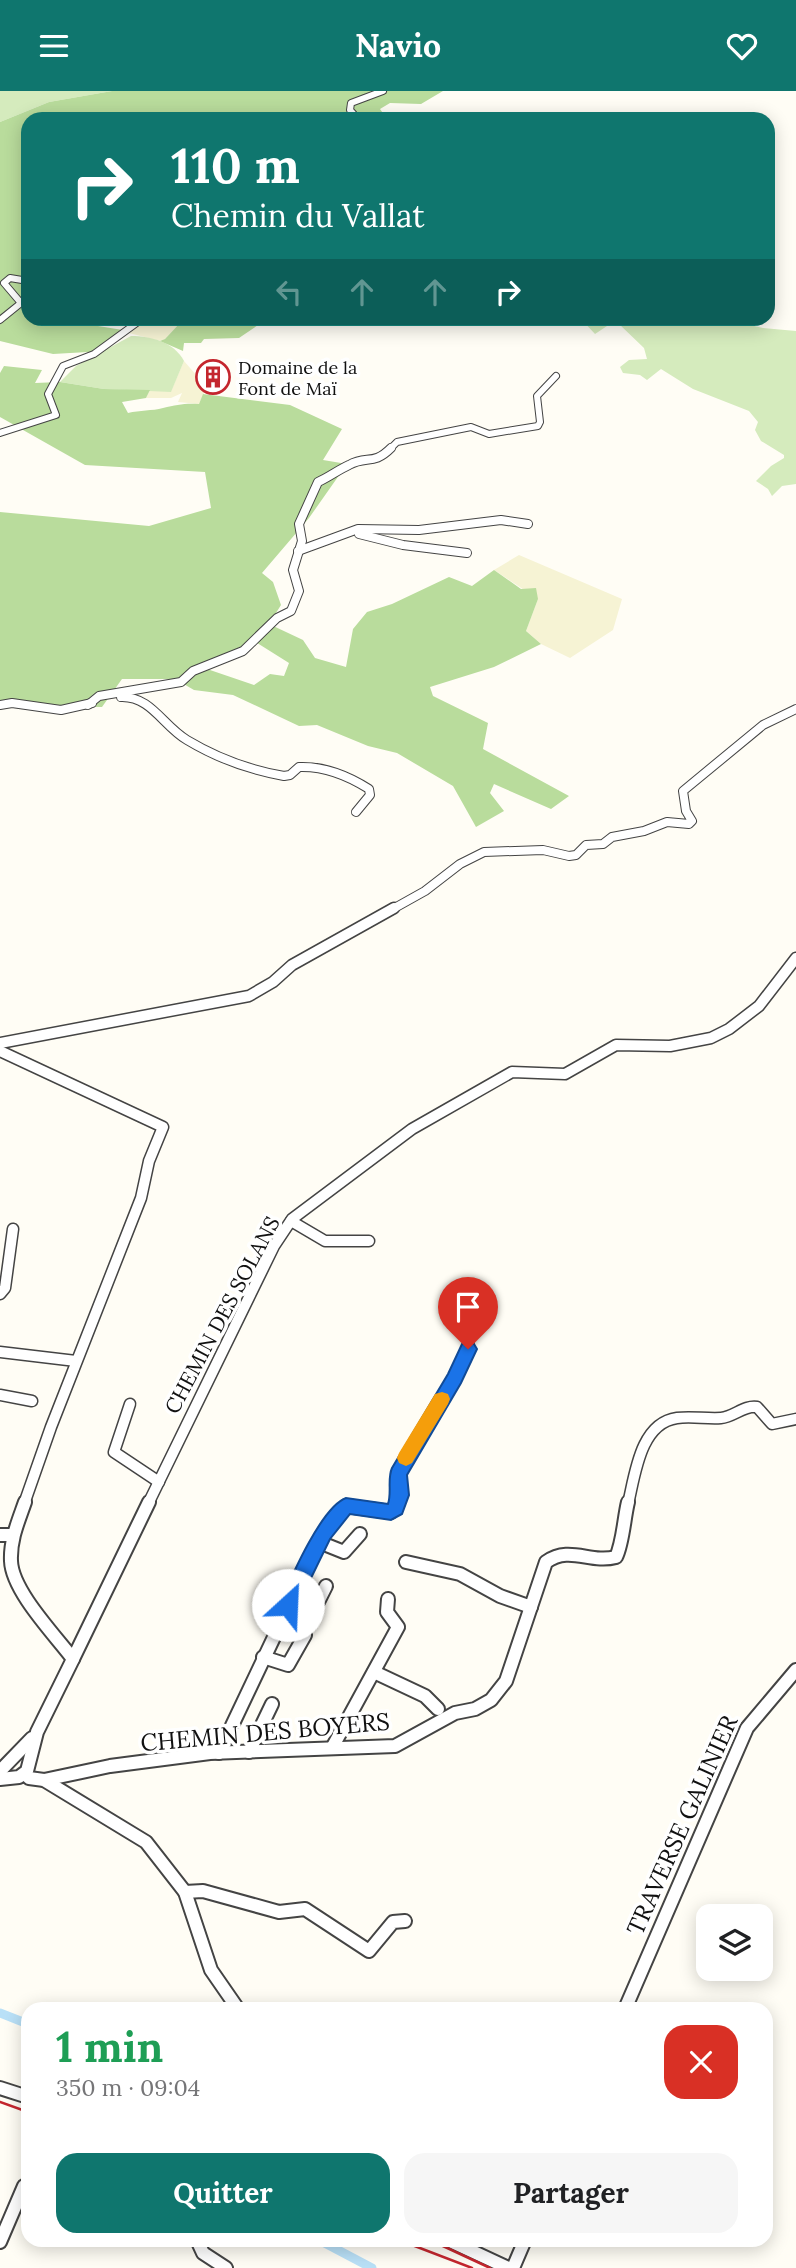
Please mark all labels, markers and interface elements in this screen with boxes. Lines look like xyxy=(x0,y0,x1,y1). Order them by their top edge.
text: Navio xyxy=(355,25,441,66)
icon: menu xyxy=(35,27,73,65)
icon: heart xyxy=(723,27,761,65)
text: 110 m xyxy=(171,134,300,196)
icon: right xyxy=(56,140,147,231)
text: Chemin du Vallat xyxy=(171,195,425,236)
icon: left xyxy=(270,273,308,311)
icon: ahead xyxy=(343,273,381,311)
icon: ahead xyxy=(416,273,454,311)
icon: right xyxy=(489,273,527,311)
place label: Domaine de la Font de Maï xyxy=(238,356,357,400)
building icon: Domaine de la Font de Maï xyxy=(194,358,232,396)
street label: CHEMIN DES SOLANS xyxy=(158,1212,286,1418)
pin xyxy=(438,1277,498,1349)
icon: arrive xyxy=(449,1288,487,1326)
position arrow xyxy=(251,1568,325,1642)
street label: CHEMIN DES BOYERS xyxy=(139,1706,391,1758)
street label: TRAVERSE GALINIER xyxy=(619,1709,745,1940)
map controls xyxy=(696,1904,773,1981)
button: layers xyxy=(696,1904,773,1981)
text: 1 min xyxy=(56,2020,163,2074)
button: close xyxy=(664,2025,738,2099)
text: 350 m · 09:04 xyxy=(56,2073,200,2102)
button: Quitter xyxy=(56,2153,390,2233)
button: Partager xyxy=(404,2153,738,2233)

